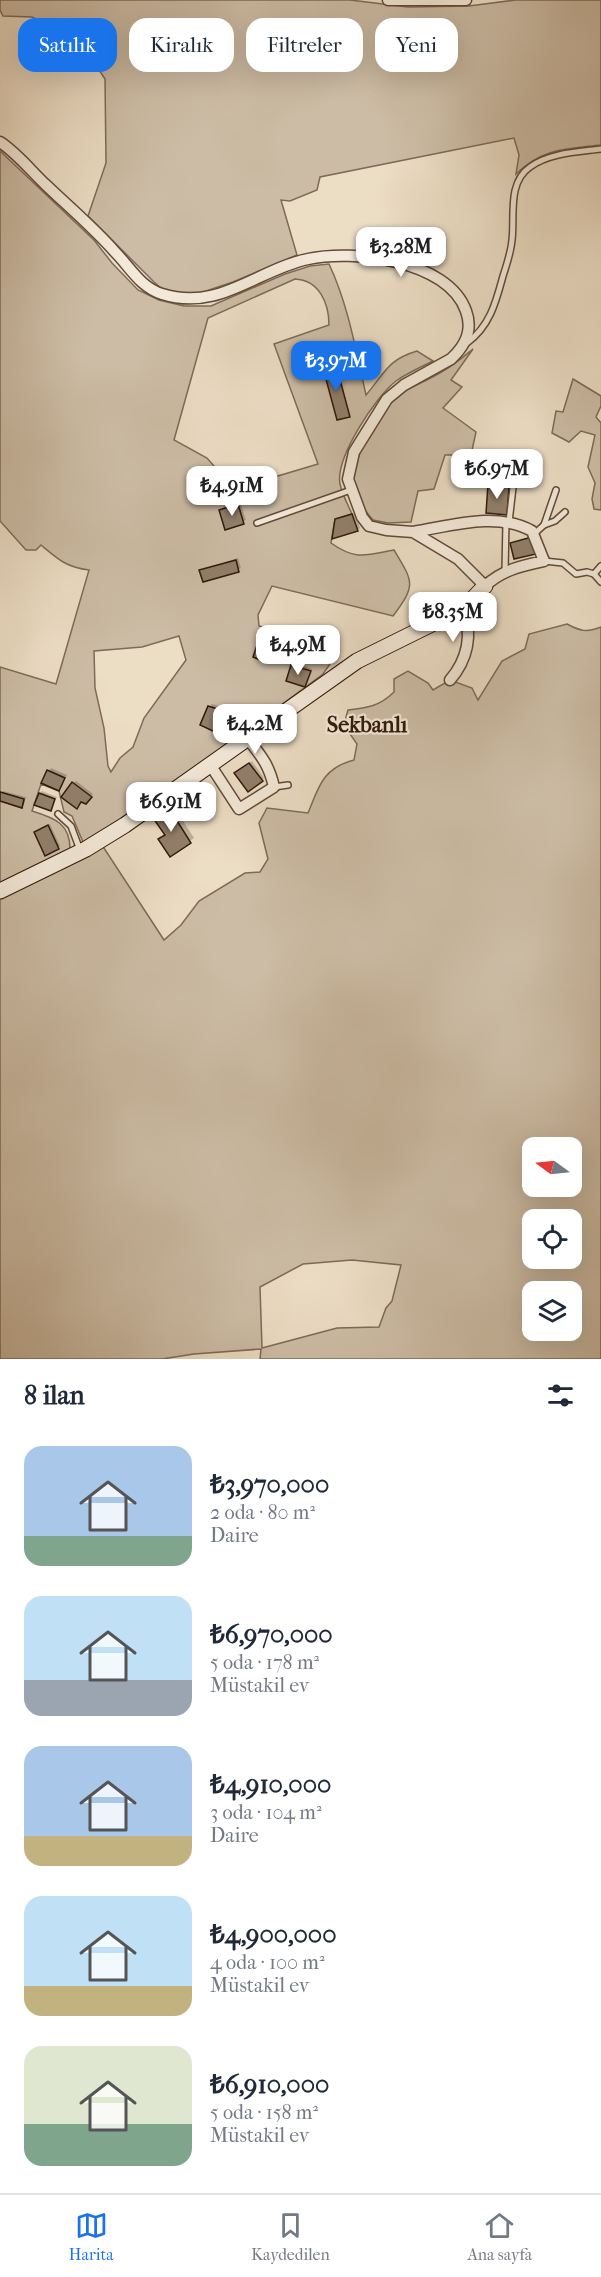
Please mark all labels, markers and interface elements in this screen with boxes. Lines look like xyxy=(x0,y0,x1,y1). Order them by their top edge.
chip: Satılık xyxy=(18,18,117,72)
chip: Kiralık xyxy=(129,18,234,72)
chip: Filtreler xyxy=(246,18,363,72)
chip: Yeni xyxy=(375,18,458,72)
pin: ₺3.28M xyxy=(352,227,450,278)
text: ₺3.28M xyxy=(370,235,432,258)
pin: ₺3.97M xyxy=(287,341,385,392)
text: ₺3.97M xyxy=(305,349,367,372)
pin: ₺6.97M xyxy=(448,449,546,500)
text: ₺6.97M xyxy=(465,457,529,480)
pin: ₺4.91M xyxy=(183,466,281,517)
text: ₺4.91M xyxy=(200,474,264,497)
pin: ₺8.35M xyxy=(404,592,502,643)
text: ₺8.35M xyxy=(423,600,483,623)
pin: ₺4.9M xyxy=(256,625,340,676)
text: ₺4.9M xyxy=(270,633,326,656)
pin: ₺4.2M xyxy=(213,704,297,755)
text: ₺4.2M xyxy=(227,712,283,735)
district label: Sekbanlı xyxy=(327,712,408,738)
pin: ₺6.91M xyxy=(122,782,220,833)
text: ₺6.91M xyxy=(140,790,202,813)
north arrow xyxy=(522,1137,582,1197)
map controls xyxy=(522,1137,582,1341)
button: locate xyxy=(522,1209,582,1269)
button: layers xyxy=(522,1281,582,1341)
icon: filters xyxy=(544,1379,577,1412)
text: 8 ilan xyxy=(24,1380,85,1411)
text: ₺3,970,000 xyxy=(210,1469,329,1500)
icon: home xyxy=(72,1470,144,1542)
text: 2 oda · 80 m² xyxy=(210,1501,315,1524)
text: Daire xyxy=(210,1524,259,1547)
text: ₺6,970,000 xyxy=(210,1619,333,1650)
icon: home xyxy=(72,1620,144,1692)
text: 5 oda · 178 m² xyxy=(210,1651,319,1674)
text: Müstakil ev xyxy=(210,1674,309,1697)
text: ₺4,910,000 xyxy=(210,1769,331,1800)
icon: home xyxy=(72,1770,144,1842)
text: 3 oda · 104 m² xyxy=(210,1801,322,1824)
text: Daire xyxy=(210,1824,259,1847)
text: ₺4,900,000 xyxy=(210,1919,337,1950)
icon: home xyxy=(72,1920,144,1992)
text: 4 oda · 100 m² xyxy=(210,1951,325,1974)
text: Müstakil ev xyxy=(210,1974,309,1997)
text: ₺6,910,000 xyxy=(210,2069,329,2100)
icon: home xyxy=(72,2070,144,2142)
text: 5 oda · 158 m² xyxy=(210,2101,318,2124)
text: Müstakil ev xyxy=(210,2124,309,2147)
tab: Harita xyxy=(69,2209,114,2264)
tab: Kaydedilen xyxy=(251,2209,330,2264)
tab: Ana sayfa xyxy=(467,2209,532,2264)

